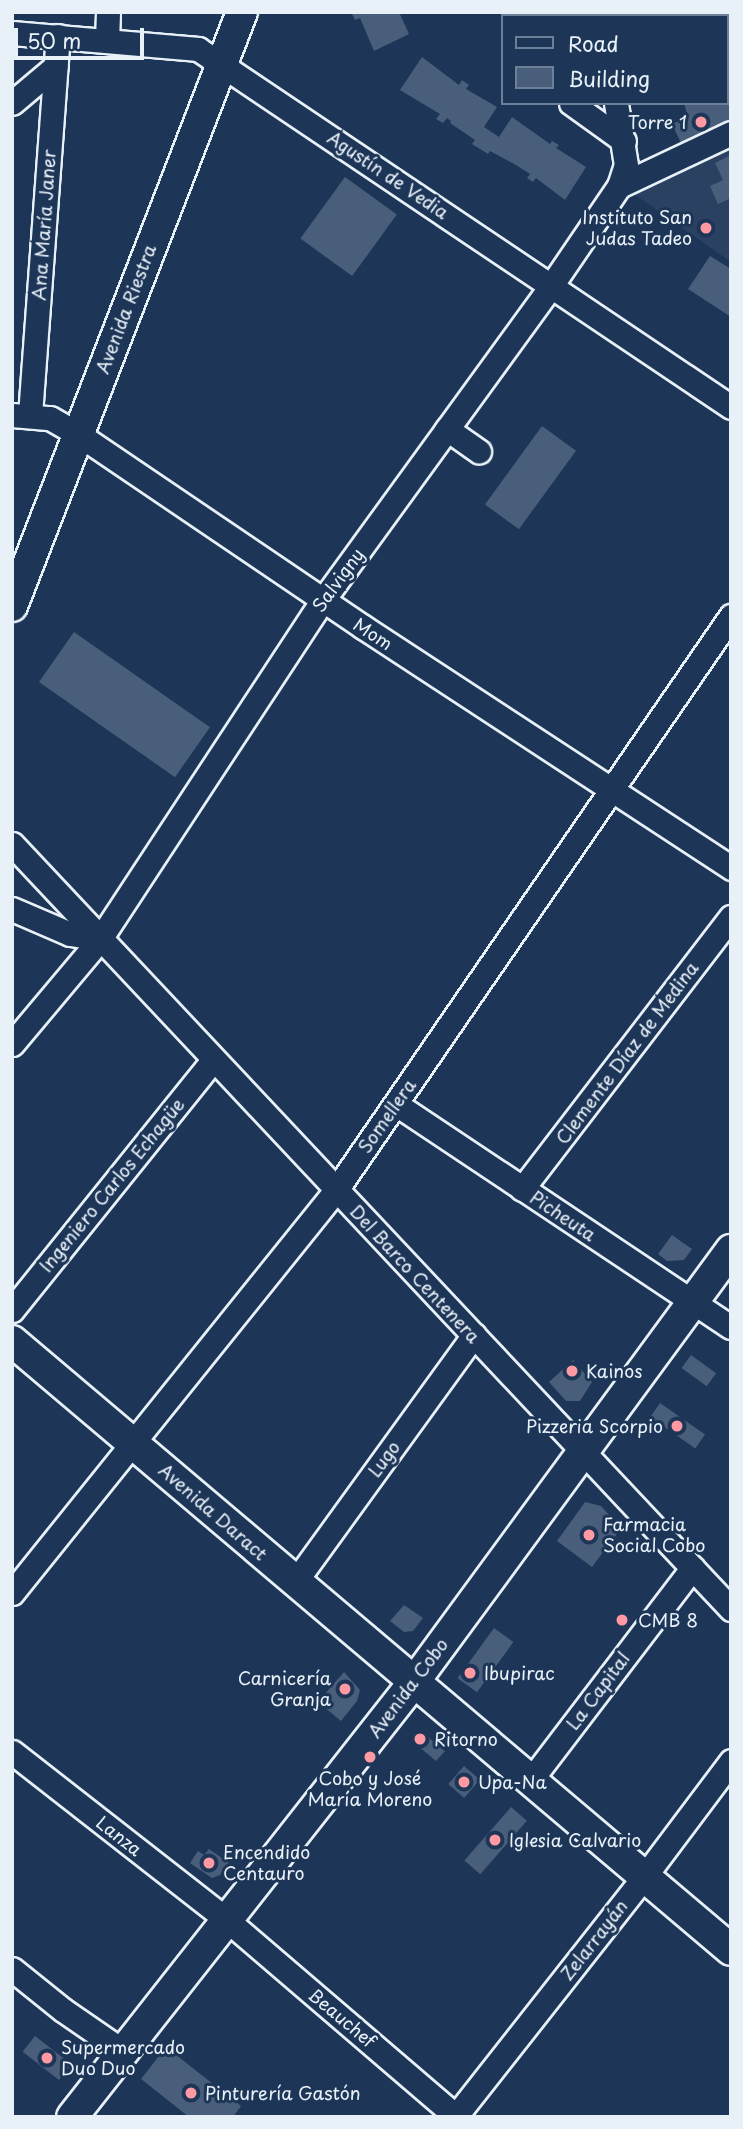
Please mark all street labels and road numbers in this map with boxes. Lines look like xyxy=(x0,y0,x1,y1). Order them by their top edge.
street label: Agustín de Vedia xyxy=(323,126,453,224)
street label: Ana María Janer xyxy=(28,149,60,301)
street label: Avenida Riestra xyxy=(92,242,160,376)
street label: Salvigny xyxy=(308,544,368,616)
street label: Mom xyxy=(349,613,397,655)
street label: Clemente Díaz de Medina xyxy=(551,957,703,1149)
street label: Somellera xyxy=(354,1075,420,1157)
street label: Ingeniero Carlos Echagüe xyxy=(35,1093,189,1277)
street label: Picheuta xyxy=(526,1186,600,1246)
street label: Del Barco Centenera xyxy=(345,1200,485,1348)
street label: Lugo xyxy=(364,1437,404,1481)
street label: Avenida Daract xyxy=(155,1459,271,1565)
street label: Avenida Cobo xyxy=(364,1634,452,1742)
street label: La Capital xyxy=(562,1648,634,1734)
street label: Lanza xyxy=(92,1811,146,1861)
street label: Zelarrayán xyxy=(556,1896,632,1984)
street label: Beauchef xyxy=(304,1984,380,2052)

